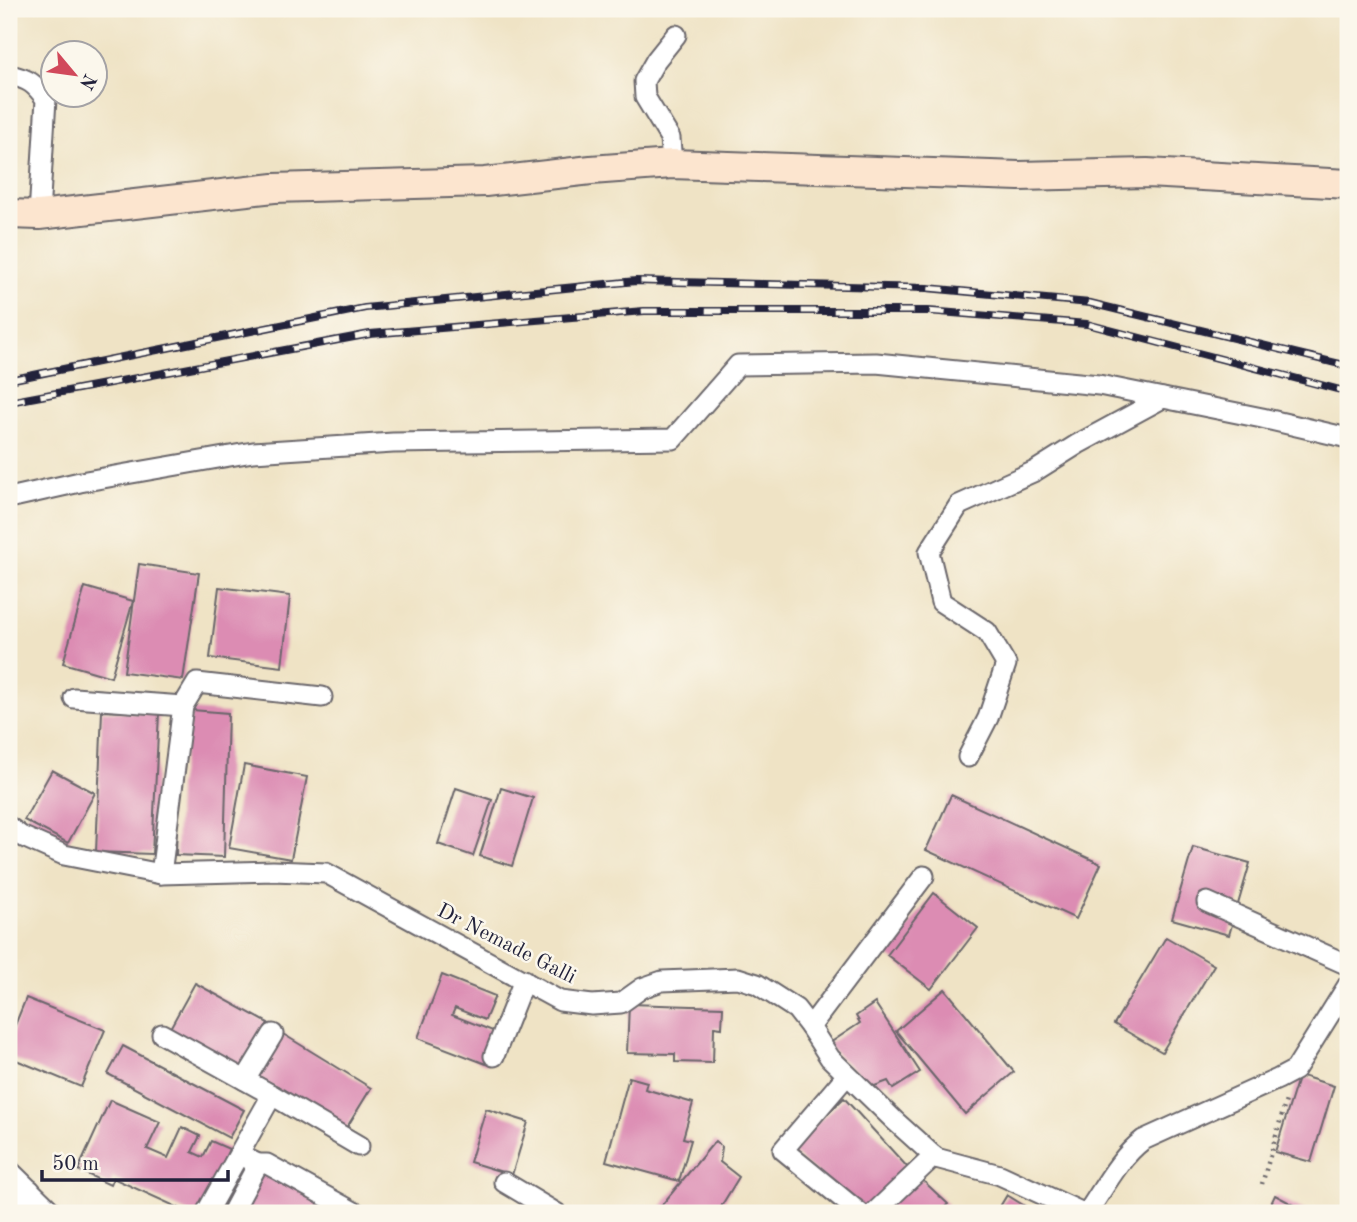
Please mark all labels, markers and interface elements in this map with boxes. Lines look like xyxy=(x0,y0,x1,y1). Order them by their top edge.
north arrow xyxy=(38,38,108,108)
text: N xyxy=(75,70,99,92)
street label: Dr Nemade Galli xyxy=(433,900,579,988)
scale bar xyxy=(42,1138,228,1182)
text: 50 m xyxy=(52,1154,99,1175)

